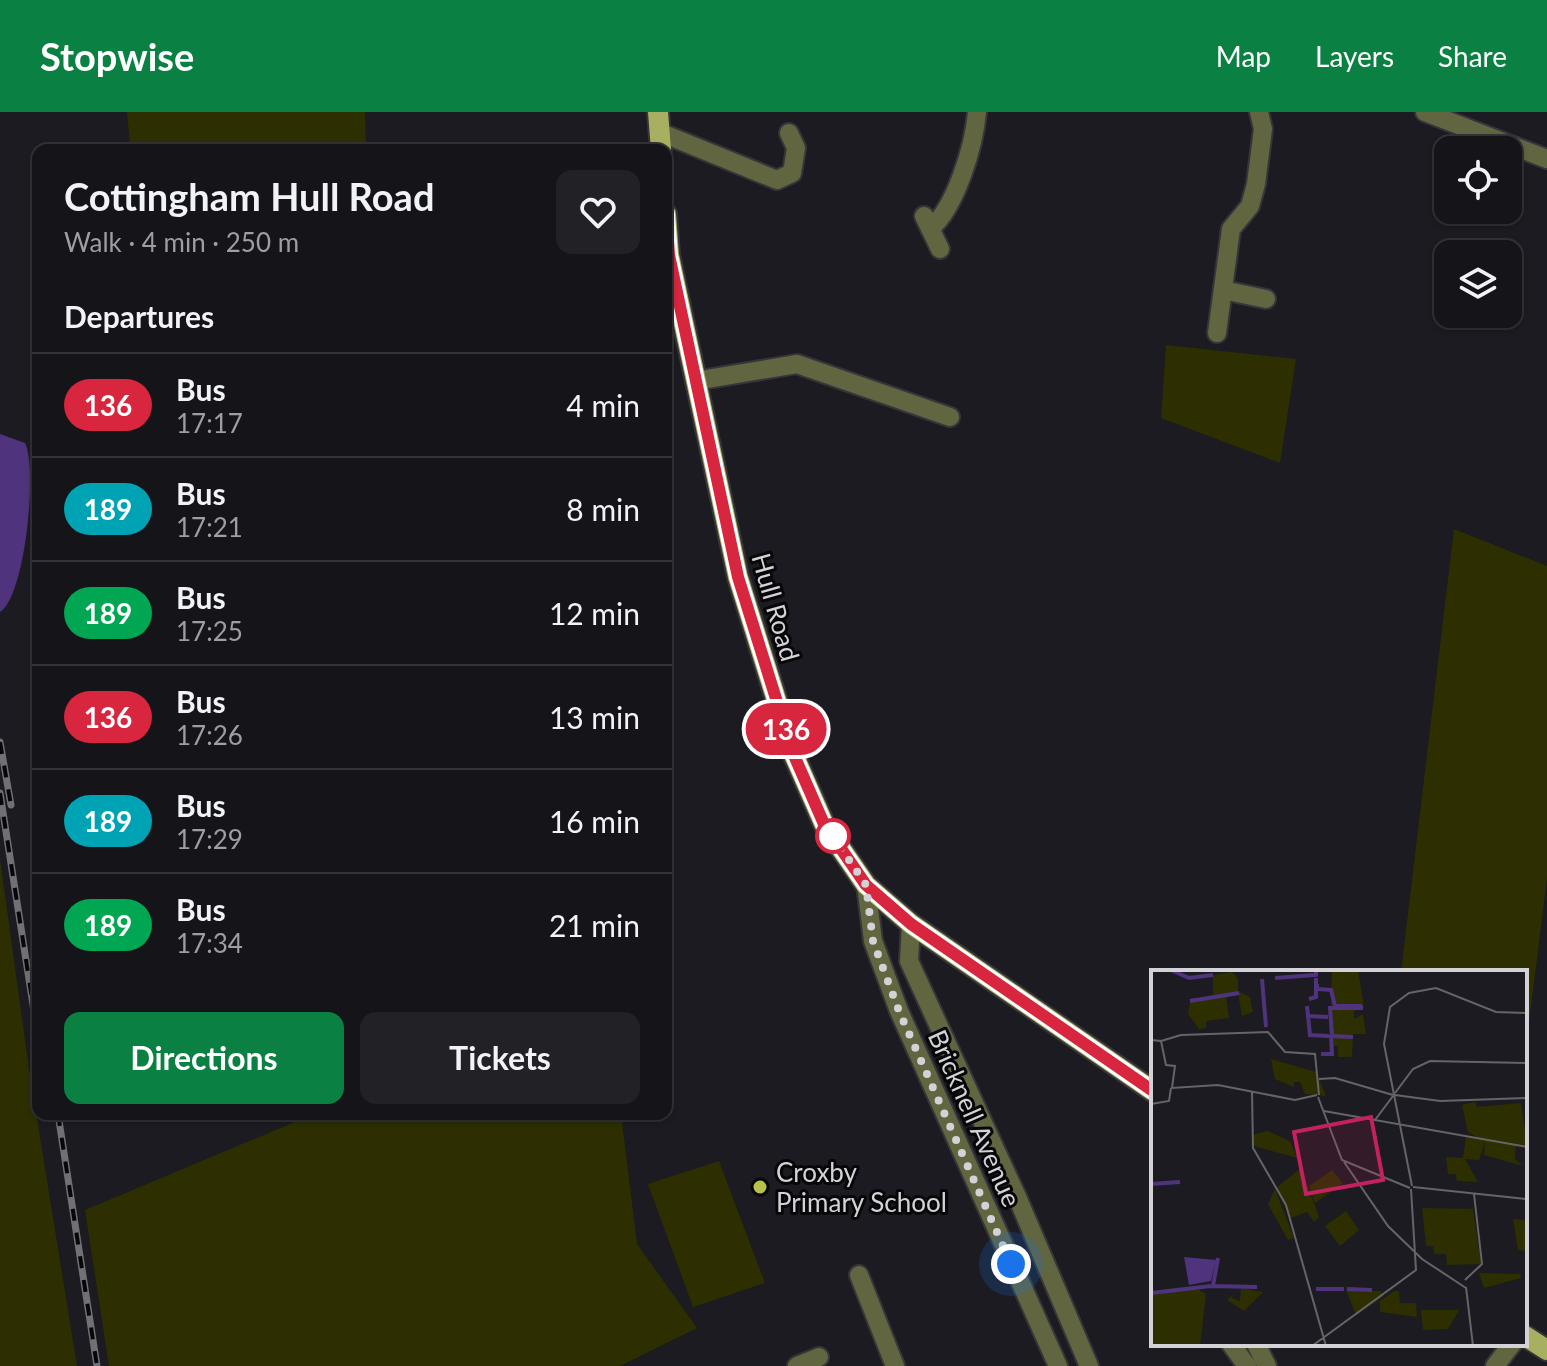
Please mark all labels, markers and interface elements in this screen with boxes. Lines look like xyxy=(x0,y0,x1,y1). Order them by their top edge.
text: Stopwise xyxy=(40,33,194,79)
text: Map xyxy=(1216,39,1271,73)
text: Layers xyxy=(1315,39,1394,73)
text: Share xyxy=(1438,39,1507,73)
map controls xyxy=(1434,136,1522,328)
button: locate xyxy=(1434,136,1522,224)
button: heart xyxy=(556,170,640,254)
text: Cottingham Hull Road xyxy=(64,173,434,219)
text: Walk · 4 min · 250 m xyxy=(64,226,299,258)
button: layers xyxy=(1434,240,1522,328)
text: Departures xyxy=(64,298,214,334)
text: Bus xyxy=(176,371,226,407)
text: 4 min xyxy=(566,387,640,423)
text: 136 xyxy=(84,388,132,422)
text: 17:17 xyxy=(176,407,243,439)
text: Bus xyxy=(176,475,226,511)
text: 8 min xyxy=(566,491,640,527)
text: 189 xyxy=(84,492,132,526)
text: 17:21 xyxy=(176,511,243,543)
street label: Hull Road xyxy=(745,549,807,665)
text: Bus xyxy=(176,579,226,615)
text: 12 min xyxy=(549,595,640,631)
text: 189 xyxy=(84,596,132,630)
text: 17:25 xyxy=(176,615,243,647)
text: Bus xyxy=(176,683,226,719)
text: 13 min xyxy=(549,699,640,735)
text: 136 xyxy=(84,700,132,734)
line badge: 136 xyxy=(740,703,832,755)
text: 136 xyxy=(762,712,810,746)
text: 17:26 xyxy=(176,719,243,751)
text: Bus xyxy=(176,787,226,823)
text: 16 min xyxy=(549,803,640,839)
text: 189 xyxy=(84,804,132,838)
unlabelled marker xyxy=(816,819,850,853)
text: 17:29 xyxy=(176,823,243,855)
text: Bus xyxy=(176,891,226,927)
text: 21 min xyxy=(549,907,640,943)
text: 189 xyxy=(84,908,132,942)
text: 17:34 xyxy=(176,927,243,959)
inset map xyxy=(1151,970,1527,1346)
button: Directions xyxy=(64,1012,344,1104)
button: Tickets xyxy=(360,1012,640,1104)
street label: Bricknell Avenue xyxy=(922,1025,1028,1211)
place label: Croxby Primary School xyxy=(776,1156,947,1218)
marker: Croxby Primary School xyxy=(751,1178,769,1196)
your location xyxy=(991,1244,1031,1284)

